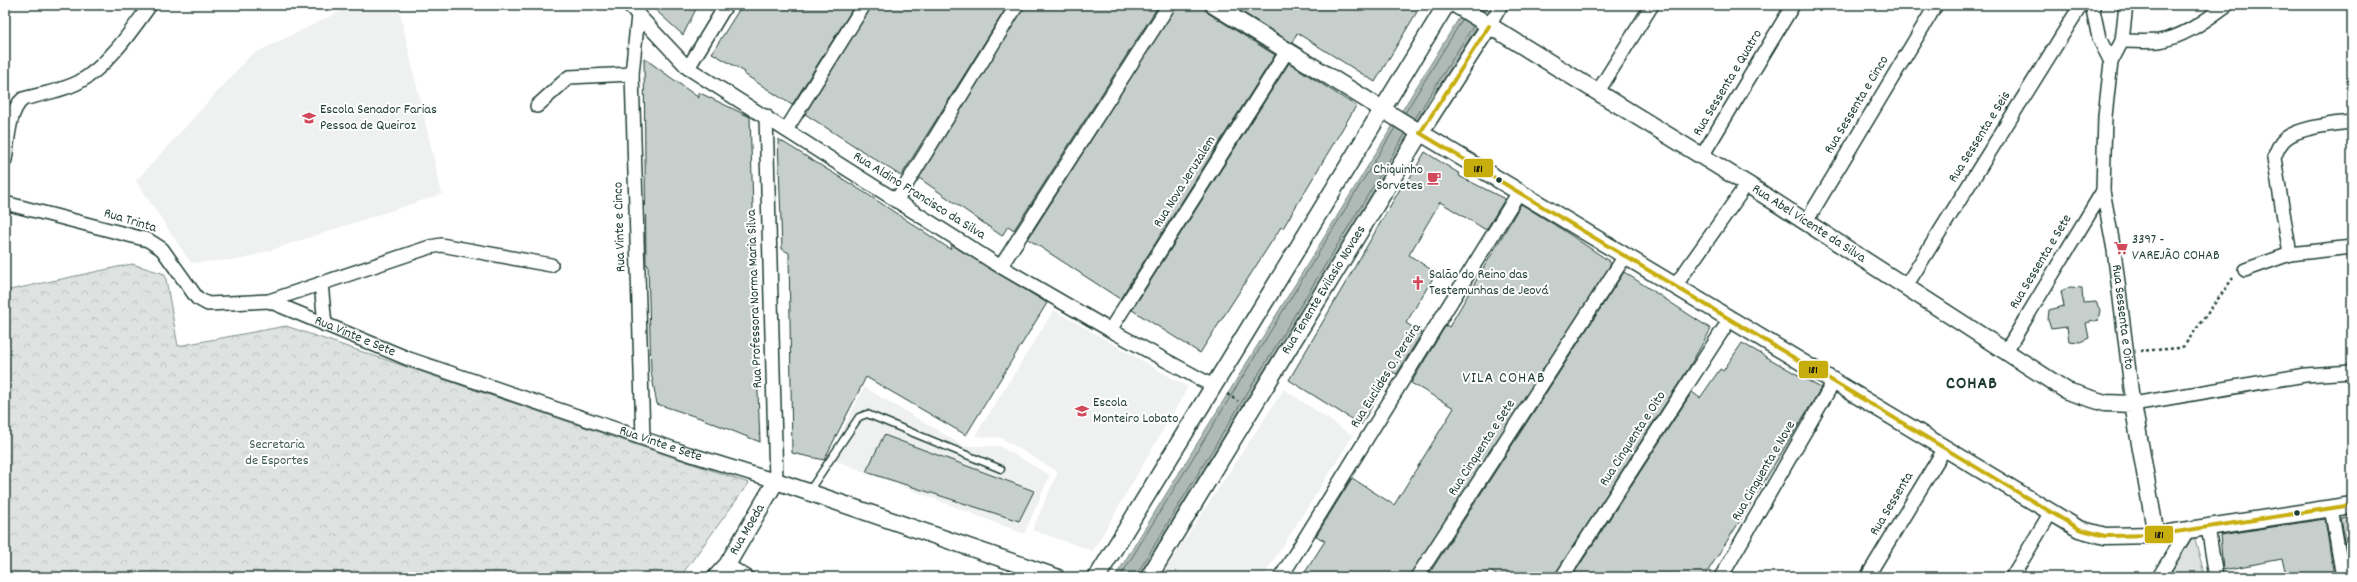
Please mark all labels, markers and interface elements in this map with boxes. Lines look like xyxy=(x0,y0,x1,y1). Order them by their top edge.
street label: Rua Sessenta e Quatro xyxy=(1688,26,1768,140)
street label: Rua Sessenta e Cinco xyxy=(1820,52,1894,158)
street label: Rua Sessenta e Seis xyxy=(1944,87,2016,187)
place label: Escola Senador Farias Pessoa de Queiroz xyxy=(320,100,437,136)
school or university icon: Escola Senador Farias Pessoa de Queiroz xyxy=(301,110,317,126)
street label: Rua Nova Jeruzalem xyxy=(1149,132,1221,232)
street label: Rua Aldino Francisco da Silva xyxy=(849,147,990,245)
line badge: 181 xyxy=(1463,158,1494,178)
place label: Chiquinho Sorvetes xyxy=(1373,160,1423,196)
text: 181 xyxy=(1473,162,1483,178)
cafe icon: Chiquinho Sorvetes xyxy=(1426,170,1442,186)
unlabelled marker xyxy=(1494,175,1504,185)
street label: Rua Abel Vicente da Silva xyxy=(1748,180,1870,268)
street label: Rua Vinte e Cinco xyxy=(608,182,632,272)
street label: Rua Trinta xyxy=(101,204,159,239)
street label: Rua Professora Norma Maria Silva xyxy=(742,209,768,389)
street label: Rua Sessenta e Sete xyxy=(2005,211,2077,313)
street label: Rua Tenente Evilasio Novaes xyxy=(1277,222,1371,359)
place label: 3397 - VAREJÃO COHAB xyxy=(2132,230,2220,266)
supermarket icon: 3397 - VAREJÃO COHAB xyxy=(2113,240,2129,256)
street label: Rua Sessenta e Oito xyxy=(2106,263,2139,371)
place label: Salão do Reino das Testemunhas de Jeová xyxy=(1429,265,1548,301)
church icon: Salão do Reino das Testemunhas de Jeová xyxy=(1410,275,1426,291)
street label: Rua Vinte e Sete xyxy=(311,311,399,362)
street label: Rua Euclides O. Pereira xyxy=(1346,319,1427,432)
line badge: 181 xyxy=(1798,360,1829,379)
text: 181 xyxy=(1808,363,1818,379)
district label: VILA COHAB xyxy=(1462,367,1546,390)
district label: COHAB xyxy=(1946,372,1998,397)
street label: Rua Cinquenta e Oito xyxy=(1595,388,1671,490)
place label: Escola Monteiro Lobato xyxy=(1093,393,1178,429)
street label: Rua Cinquenta e Sete xyxy=(1443,396,1521,500)
school or university icon: Escola Monteiro Lobato xyxy=(1074,403,1090,419)
street label: Rua Cinquenta e Nove xyxy=(1727,417,1801,525)
street label: Rua Vinte e Sete xyxy=(616,421,704,467)
park label: Secretaria de Esportes xyxy=(245,435,309,471)
street label: Rua Sessenta xyxy=(1865,468,1919,540)
street label: Rua Moeda xyxy=(725,500,771,559)
unlabelled marker xyxy=(2292,508,2302,518)
line badge: 181 xyxy=(2144,525,2174,544)
text: 181 xyxy=(2154,528,2164,544)

